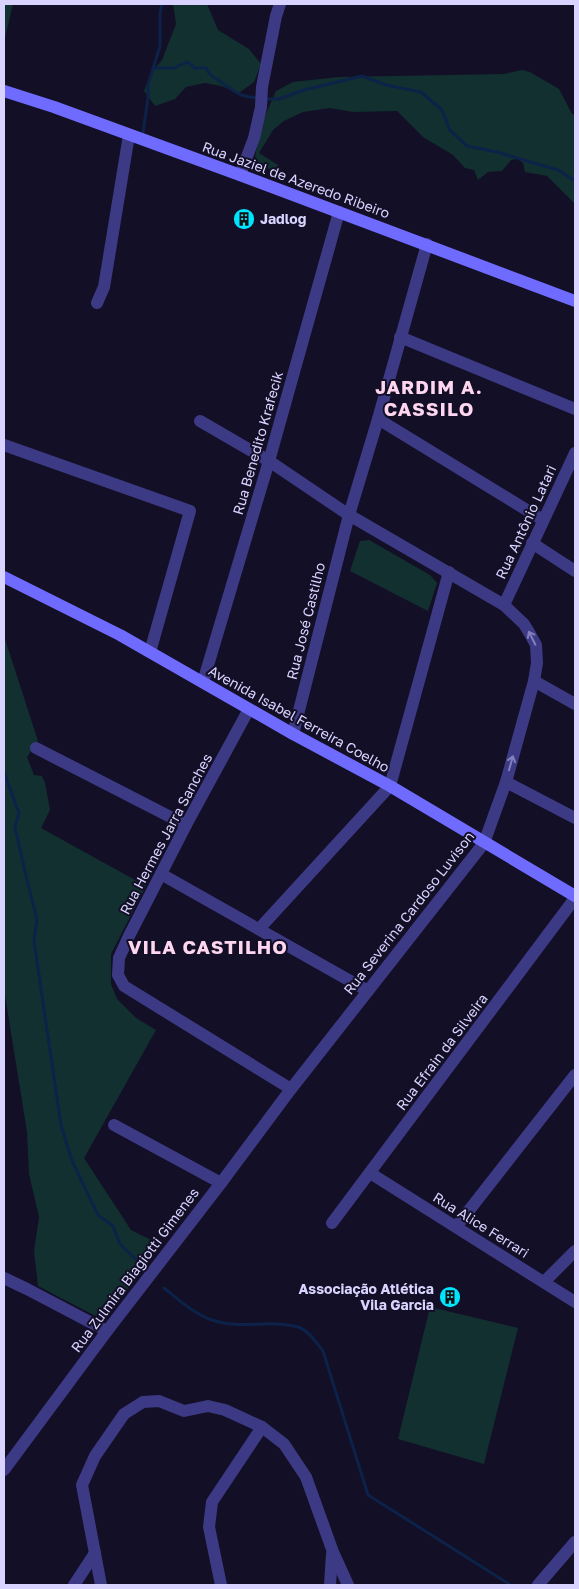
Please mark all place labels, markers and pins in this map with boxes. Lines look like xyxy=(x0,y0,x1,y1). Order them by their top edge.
building icon: Jadlog xyxy=(232,207,256,231)
place label: Jadlog xyxy=(260,210,306,227)
place label: Associação Atlética Vila Garcia xyxy=(298,1280,434,1313)
building icon: Associação Atlética Vila Garcia xyxy=(438,1285,462,1309)

